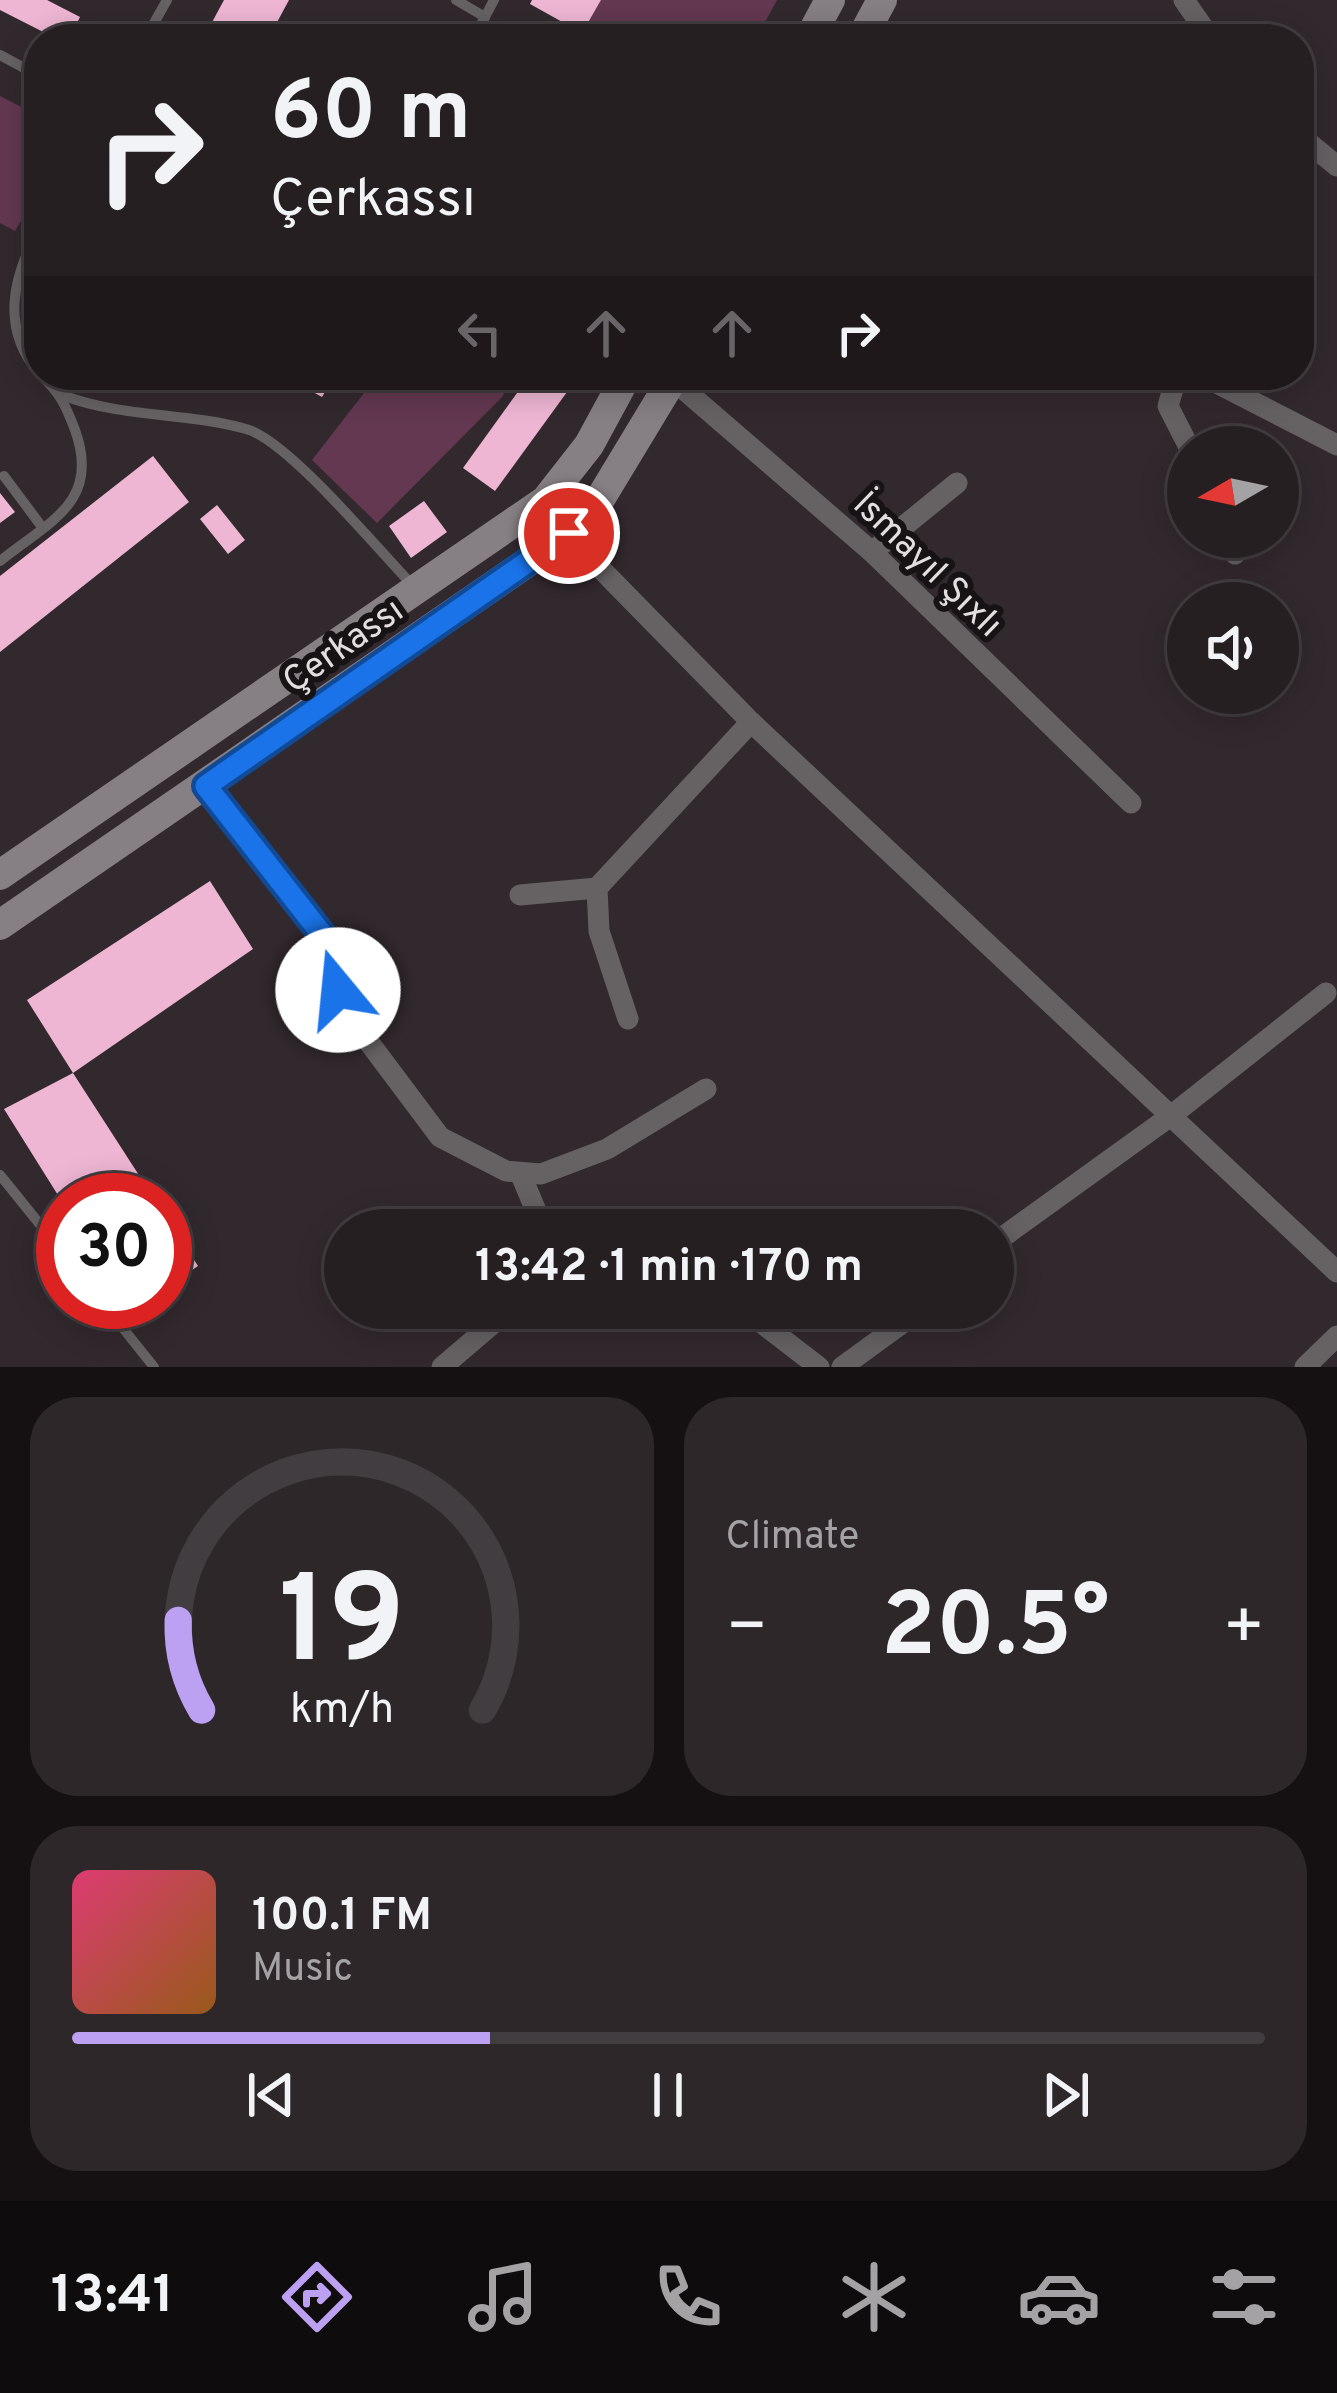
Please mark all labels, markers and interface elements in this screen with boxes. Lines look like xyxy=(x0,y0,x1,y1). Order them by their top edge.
text: 60 m xyxy=(270,63,471,169)
icon: right xyxy=(72,72,228,228)
text: Çerkassı xyxy=(270,167,476,236)
icon: left xyxy=(447,300,513,366)
icon: ahead xyxy=(573,300,639,366)
icon: ahead xyxy=(699,300,765,366)
icon: right xyxy=(825,300,891,366)
north arrow xyxy=(1167,426,1299,558)
map controls xyxy=(1167,426,1299,714)
pin xyxy=(518,482,620,584)
street label: İsmayıl Şıxlı xyxy=(842,482,1011,649)
icon: arrive xyxy=(536,500,602,566)
button: sound xyxy=(1167,582,1299,714)
street label: Çerkassı xyxy=(275,589,414,705)
position arrow xyxy=(275,927,401,1053)
speed limit sign: 30 xyxy=(36,1173,192,1329)
text: 13:42 · 1 min · 170 m xyxy=(475,1240,863,1297)
text: Climate xyxy=(726,1514,859,1563)
text: 19 xyxy=(278,1549,405,1707)
text: 20.5° xyxy=(881,1574,1110,1687)
text: − xyxy=(726,1589,768,1672)
text: + xyxy=(1222,1589,1265,1672)
text: km/h xyxy=(290,1683,394,1737)
text: 100.1 FM xyxy=(252,1889,432,1946)
text: Music xyxy=(252,1946,353,1995)
icon: previous xyxy=(238,2062,304,2128)
icon: pause xyxy=(635,2062,701,2128)
icon: next xyxy=(1033,2062,1099,2128)
icon: directions xyxy=(275,2255,359,2339)
icon: music xyxy=(461,2255,545,2339)
icon: phone xyxy=(646,2255,730,2339)
icon: climate xyxy=(832,2255,916,2339)
icon: car xyxy=(1017,2255,1101,2339)
icon: filters xyxy=(1202,2255,1286,2339)
text: 13:41 xyxy=(51,2263,174,2332)

